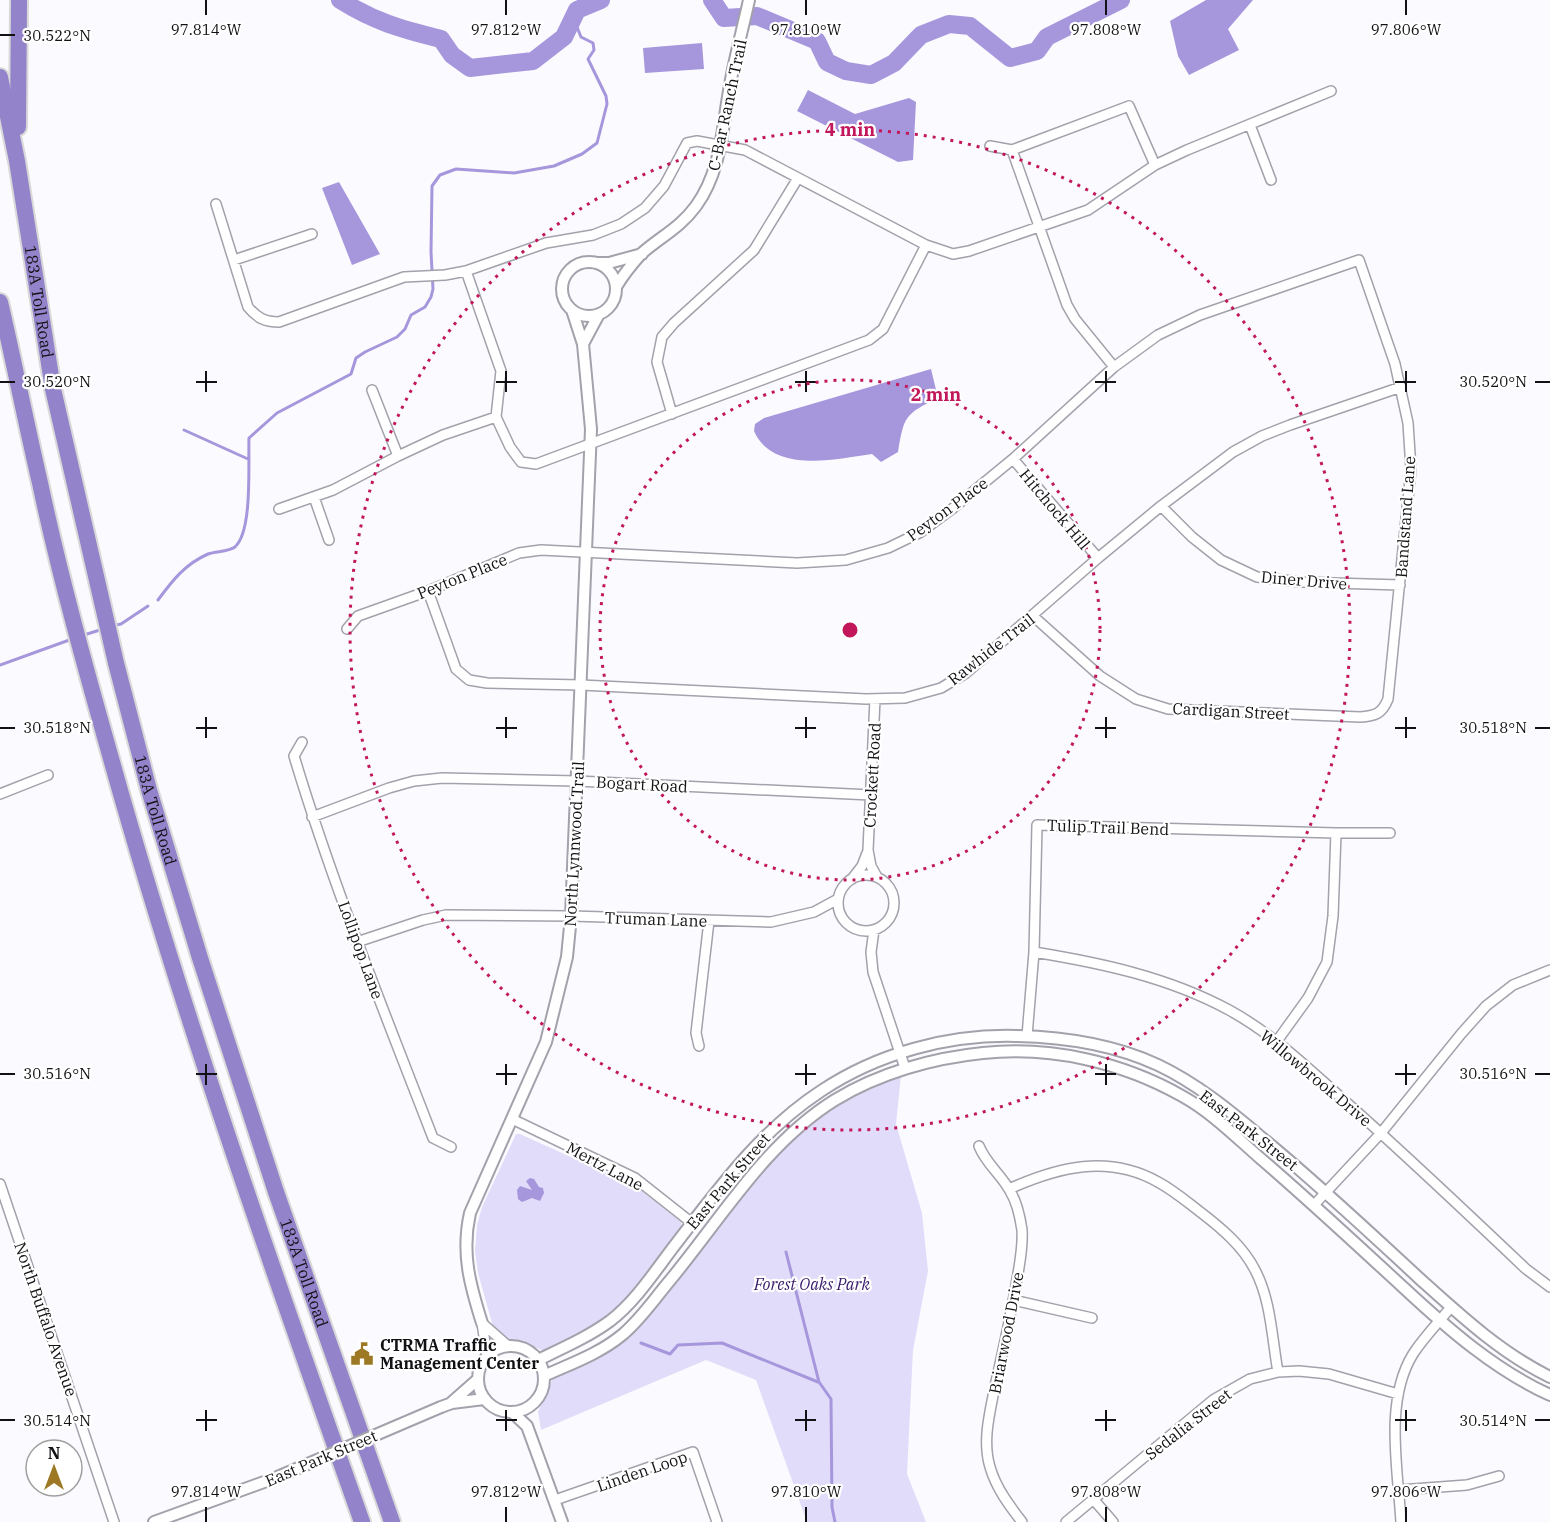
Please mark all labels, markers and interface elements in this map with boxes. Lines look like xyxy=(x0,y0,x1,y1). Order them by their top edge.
text: 97.814°W xyxy=(171,20,242,39)
text: 97.812°W xyxy=(471,20,542,39)
text: 97.810°W xyxy=(771,20,842,39)
text: 97.808°W xyxy=(1071,20,1142,39)
text: 97.806°W xyxy=(1371,20,1442,39)
text: 30.522°N xyxy=(23,26,91,45)
street label: C-Bar Ranch Trail xyxy=(703,37,751,173)
text: 4 min xyxy=(825,118,875,141)
street label: 183A Toll Road xyxy=(20,244,58,360)
text: 30.520°N xyxy=(23,372,91,391)
text: 30.520°N xyxy=(1459,372,1527,391)
text: 2 min xyxy=(911,383,961,406)
street label: Bandstand Lane xyxy=(1391,455,1419,579)
street label: Hitchock Hill xyxy=(1015,465,1095,554)
street label: Peyton Place xyxy=(902,473,992,545)
street label: Peyton Place xyxy=(414,549,510,603)
street label: Diner Drive xyxy=(1260,566,1348,594)
street label: Rawhide Trail xyxy=(944,609,1039,689)
centre of rings xyxy=(840,620,860,640)
street label: Cardigan Street xyxy=(1172,698,1290,724)
text: 30.518°N xyxy=(23,718,91,737)
text: 30.518°N xyxy=(1459,718,1527,737)
street label: Crockett Road xyxy=(859,722,885,828)
street label: 183A Toll Road xyxy=(130,753,181,868)
street label: North Lynnwood Trail xyxy=(560,760,588,927)
street label: Bogart Road xyxy=(596,772,689,796)
street label: Tulip Trail Bend xyxy=(1047,815,1170,839)
street label: Lollipop Lane xyxy=(334,898,388,1002)
street label: Truman Lane xyxy=(604,907,708,931)
street label: Willowbrook Drive xyxy=(1256,1025,1376,1131)
text: 30.516°N xyxy=(23,1064,91,1083)
text: 30.516°N xyxy=(1459,1064,1527,1083)
street label: East Park Street xyxy=(1196,1085,1303,1175)
street label: East Park Street xyxy=(682,1128,774,1233)
street label: Mertz Lane xyxy=(563,1137,647,1195)
street label: 183A Toll Road xyxy=(276,1216,333,1330)
street label: North Buffalo Avenue xyxy=(10,1239,82,1399)
street label: Briarwood Drive xyxy=(984,1270,1028,1396)
park label: Forest Oaks Park xyxy=(753,1274,871,1294)
place label: CTRMA Traffic Management Center xyxy=(380,1335,539,1373)
public building icon: CTRMA Traffic Management Center xyxy=(349,1341,375,1367)
street label: Sedalia Street xyxy=(1141,1384,1235,1464)
text: 30.514°N xyxy=(23,1411,91,1430)
text: 30.514°N xyxy=(1459,1411,1527,1430)
street label: East Park Street xyxy=(262,1425,380,1491)
north arrow xyxy=(24,1438,84,1498)
text: N xyxy=(48,1443,60,1463)
street label: Linden Loop xyxy=(594,1446,690,1496)
text: 97.814°W xyxy=(171,1482,242,1501)
text: 97.812°W xyxy=(471,1482,542,1501)
text: 97.810°W xyxy=(771,1482,842,1501)
text: 97.808°W xyxy=(1071,1482,1142,1501)
text: 97.806°W xyxy=(1371,1482,1442,1501)

